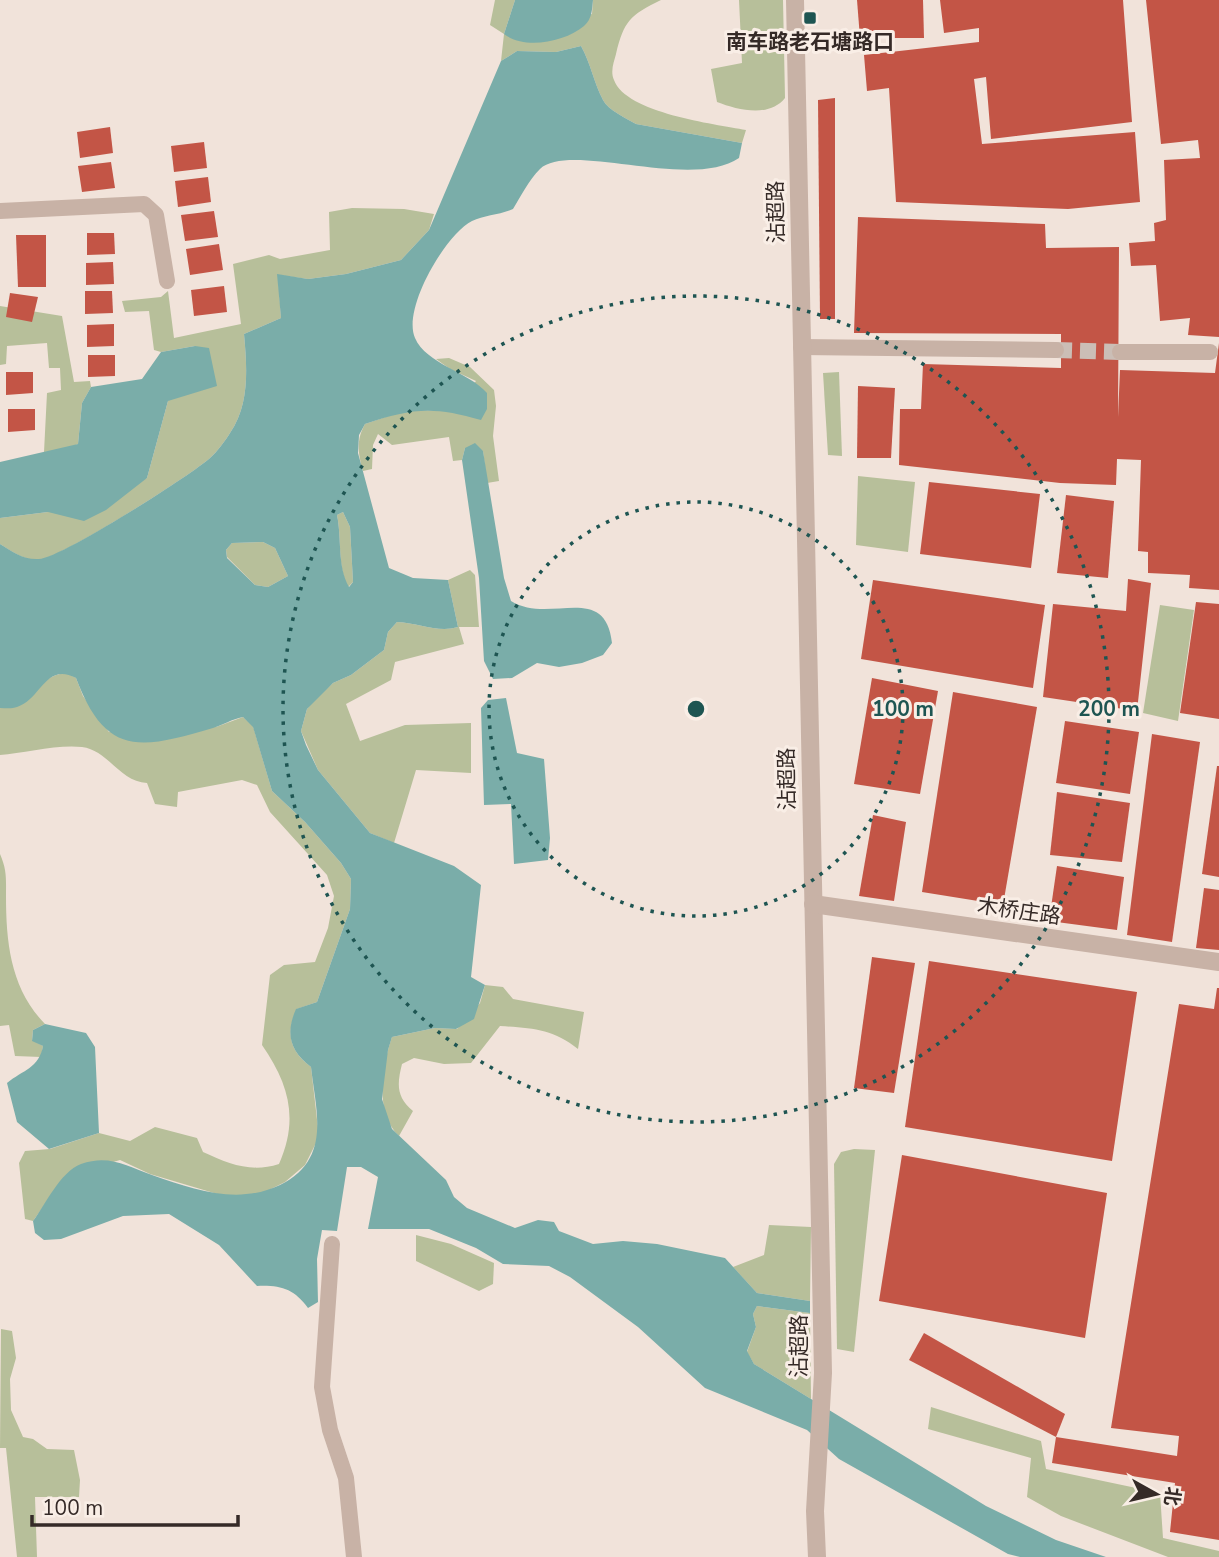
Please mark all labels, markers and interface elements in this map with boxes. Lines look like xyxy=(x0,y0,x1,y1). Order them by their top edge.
marker: 南车路老石塘路口 xyxy=(802,10,818,26)
place label: 南车路老石塘路口 xyxy=(726,28,894,56)
street label: 沾超路 xyxy=(761,180,791,244)
text: 100 m xyxy=(872,695,934,723)
text: 200 m xyxy=(1078,695,1140,723)
centre of rings xyxy=(684,697,708,721)
street label: 沾超路 xyxy=(772,747,802,811)
street label: 木桥庄路 xyxy=(975,891,1063,931)
street label: 沾超路 xyxy=(785,1315,813,1378)
north arrow xyxy=(1121,1459,1191,1529)
scale bar xyxy=(32,1484,238,1528)
text: 北 xyxy=(1158,1485,1186,1507)
text: 100 m xyxy=(42,1494,103,1522)

